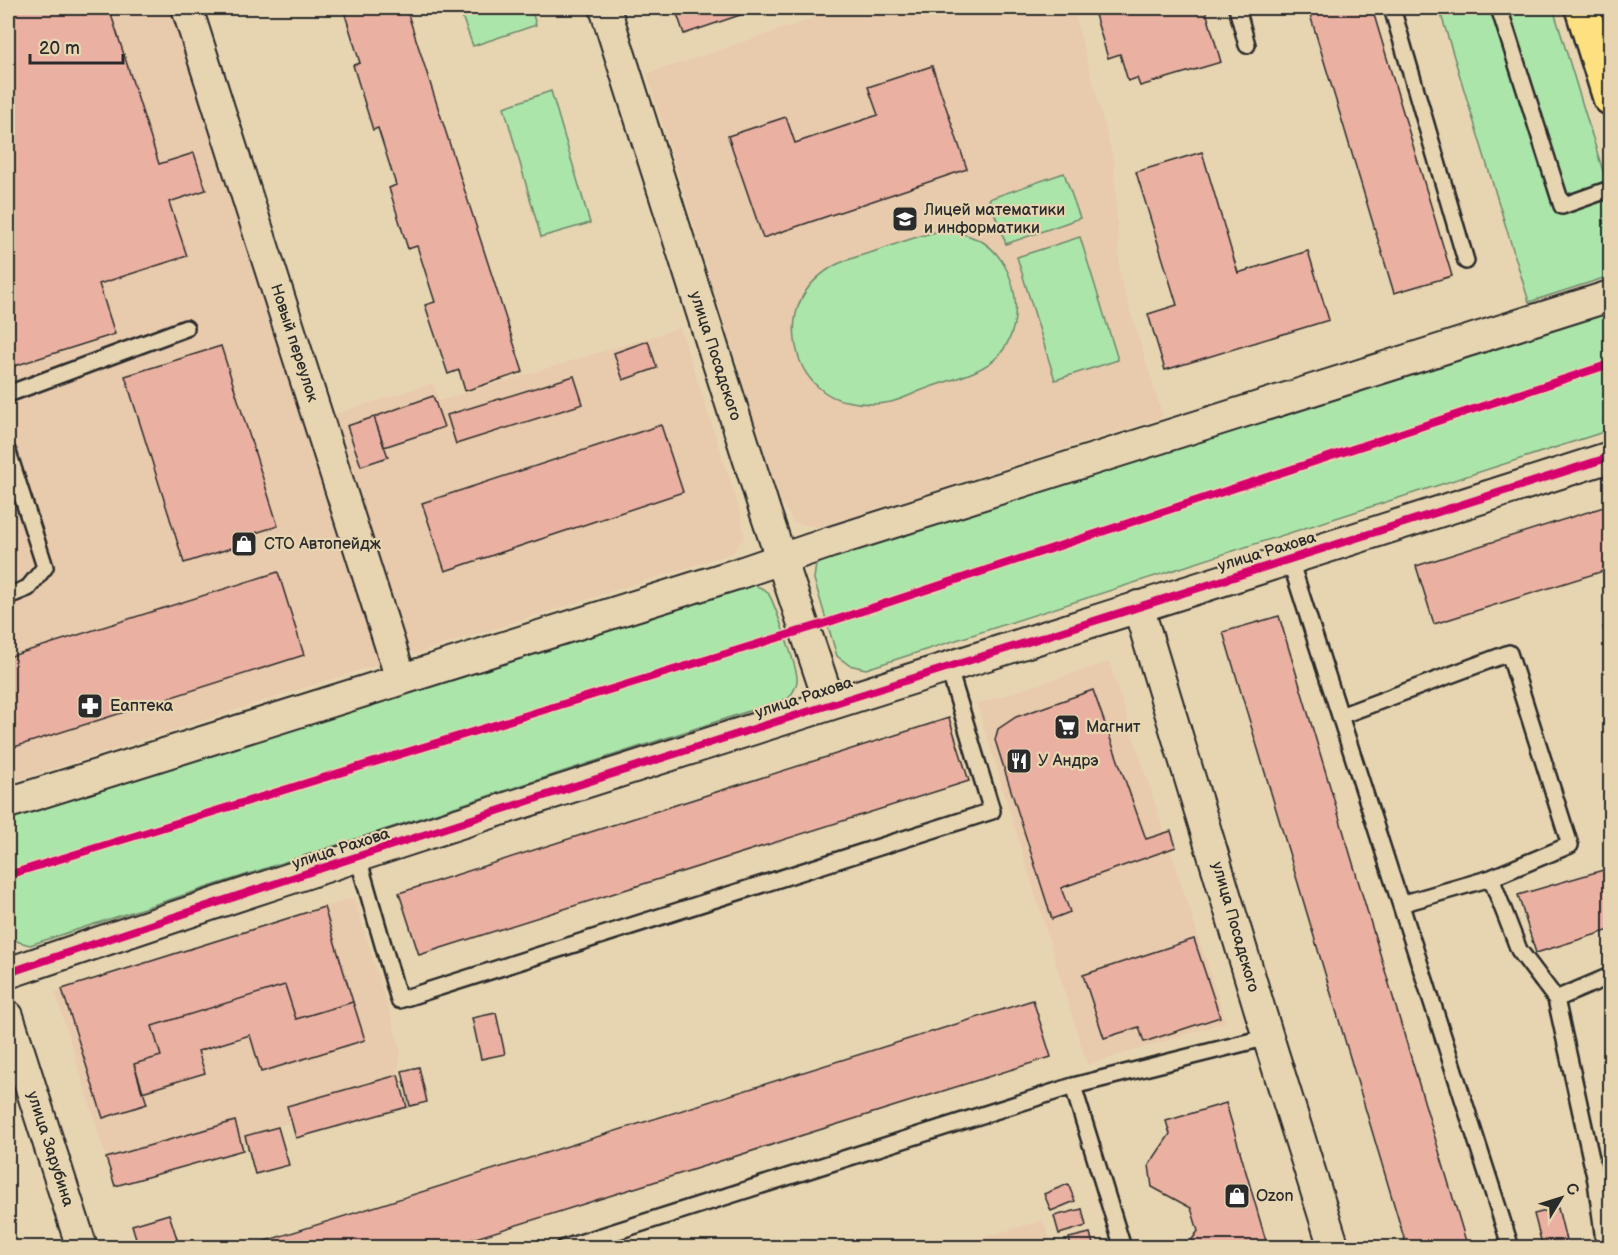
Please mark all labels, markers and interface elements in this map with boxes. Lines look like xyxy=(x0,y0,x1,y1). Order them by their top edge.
scale bar xyxy=(30,27,123,65)
text: 20 m xyxy=(39,38,80,59)
place label: Лицей математики и информатики xyxy=(923,201,1065,238)
school or university icon: Лицей математики и информатики xyxy=(890,204,920,234)
street label: Новый переулок xyxy=(266,282,322,405)
street label: улица Посадского xyxy=(685,289,745,423)
street label: улица Рахова xyxy=(1216,528,1319,576)
shop icon: СТО Автопейдж xyxy=(229,529,259,559)
place label: СТО Автопейдж xyxy=(264,535,382,554)
street label: улица Рахова xyxy=(753,673,856,723)
pharmacy icon: Еаптека xyxy=(75,691,105,721)
place label: Еаптека xyxy=(110,697,174,716)
supermarket icon: Магнит xyxy=(1052,712,1082,742)
place label: Магнит xyxy=(1086,718,1141,737)
restaurant icon: У Андрэ xyxy=(1004,746,1034,776)
place label: У Андрэ xyxy=(1038,752,1099,771)
street label: улица Рахова xyxy=(290,824,393,874)
street label: улица Посадского xyxy=(1207,860,1263,994)
street label: улица Зарубина xyxy=(22,1089,78,1210)
north arrow xyxy=(1531,1168,1591,1228)
text: С xyxy=(1561,1179,1583,1200)
shop icon: Ozon xyxy=(1222,1181,1252,1211)
place label: Ozon xyxy=(1256,1187,1294,1206)

